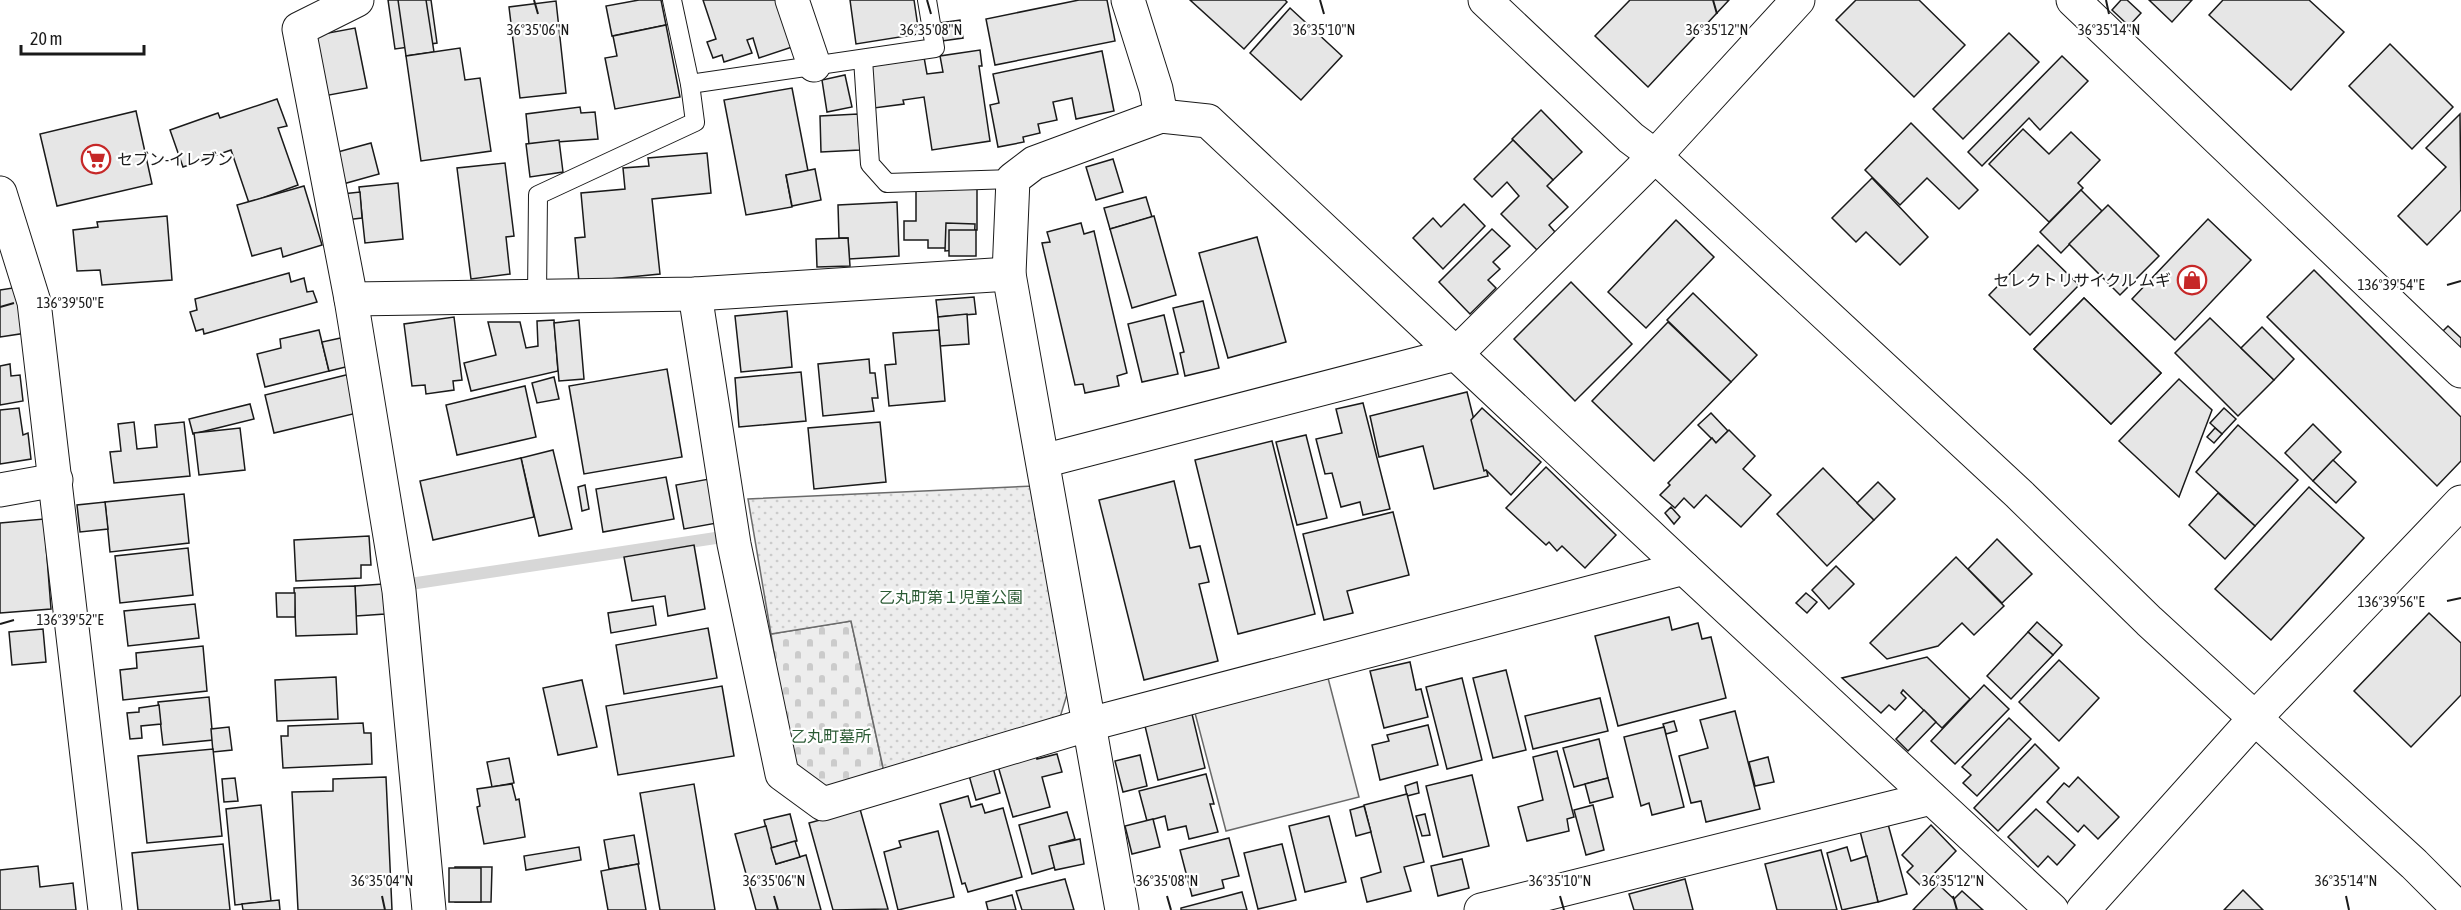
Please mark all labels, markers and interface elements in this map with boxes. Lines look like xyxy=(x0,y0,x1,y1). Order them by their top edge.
scale bar xyxy=(21,18,144,56)
text: 36°35'06"N xyxy=(507,21,569,38)
text: 36°35'08"N xyxy=(900,21,962,38)
text: 36°35'10"N xyxy=(1293,21,1355,38)
text: 36°35'12"N xyxy=(1686,21,1748,38)
text: 36°35'14"N xyxy=(2078,21,2140,38)
text: 20 m xyxy=(30,28,62,49)
supermarket icon: セブン-イレブン xyxy=(80,143,112,175)
place label: セブン-イレブン xyxy=(117,150,233,168)
shop icon: セレクトリサイクル ムギ xyxy=(2176,264,2208,296)
place label: セレクトリサイクル ムギ xyxy=(1994,271,2171,289)
text: 136°39'54"E xyxy=(2357,276,2425,293)
text: 136°39'50"E xyxy=(36,294,104,311)
park label: 乙丸町第１児童公園 xyxy=(879,588,1023,606)
text: 136°39'56"E xyxy=(2357,593,2425,610)
text: 136°39'52"E xyxy=(36,611,104,628)
park label: 乙丸町墓所 xyxy=(791,727,871,745)
text: 36°35'04"N xyxy=(351,872,413,889)
text: 36°35'06"N xyxy=(743,872,805,889)
text: 36°35'08"N xyxy=(1136,872,1198,889)
text: 36°35'10"N xyxy=(1529,872,1591,889)
text: 36°35'12"N xyxy=(1922,872,1984,889)
text: 36°35'14"N xyxy=(2315,872,2377,889)

